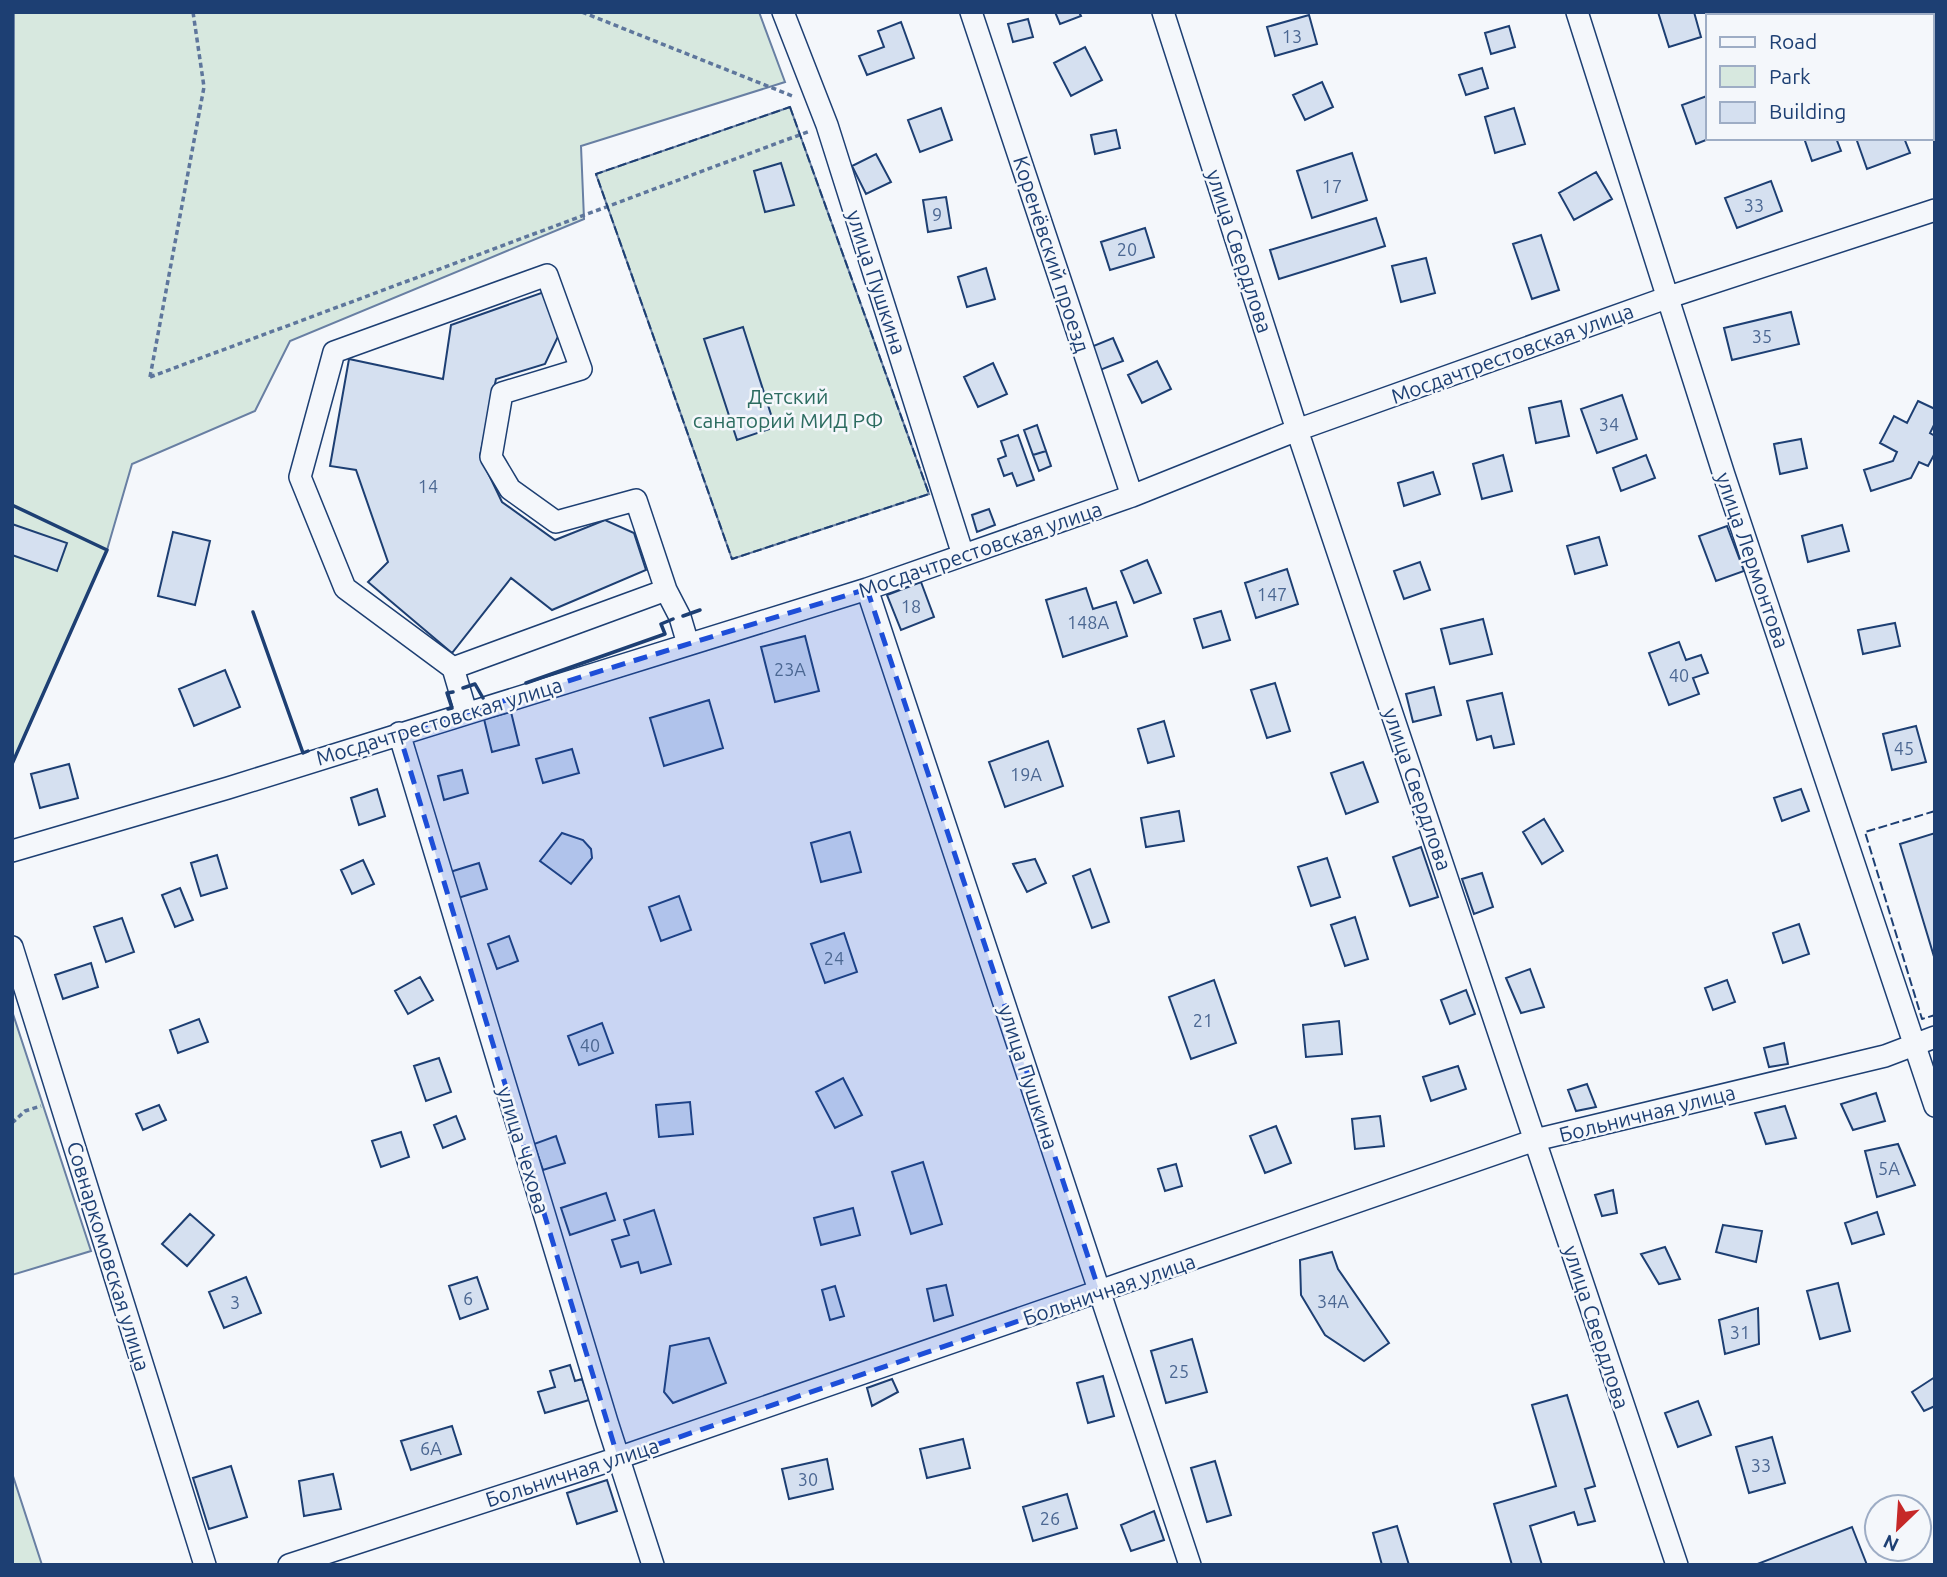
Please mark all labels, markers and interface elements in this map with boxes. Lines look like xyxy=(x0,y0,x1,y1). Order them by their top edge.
legend xyxy=(1706,14,1933,140)
house number: 13 xyxy=(1282,26,1302,46)
text: Road xyxy=(1769,29,1817,53)
text: Park xyxy=(1769,64,1811,88)
text: Building xyxy=(1769,99,1846,123)
street label: Коренёвский проезд xyxy=(1009,153,1095,355)
street label: улица Свердлова xyxy=(1202,166,1278,336)
house number: 17 xyxy=(1322,176,1342,196)
house number: 33 xyxy=(1744,195,1764,215)
house number: 9 xyxy=(932,204,942,224)
street label: улица Пушкина xyxy=(842,207,912,357)
house number: 20 xyxy=(1117,239,1137,259)
street label: Мосдачтрестовская улица xyxy=(1388,298,1636,408)
house number: 35 xyxy=(1752,326,1772,346)
park label: Детский санаторий МИД РФ xyxy=(693,384,883,432)
house number: 34 xyxy=(1599,414,1619,434)
street label: улица Лермонтова xyxy=(1712,469,1794,651)
house number: 14 xyxy=(418,476,438,496)
street label: Мосдачтрестовская улица xyxy=(855,496,1105,602)
house number: 147 xyxy=(1257,584,1287,604)
house number: 18 xyxy=(901,596,921,616)
house number: 148А xyxy=(1067,612,1109,632)
house number: 23А xyxy=(774,659,806,679)
house number: 40 xyxy=(1669,665,1689,685)
street label: Мосдачтрестовская улица xyxy=(313,672,565,770)
street label: улица Свердлова xyxy=(1379,705,1457,873)
house number: 45 xyxy=(1894,738,1914,758)
house number: 19А xyxy=(1010,764,1042,784)
house number: 24 xyxy=(824,948,844,968)
street label: улица Пушкина xyxy=(994,1002,1064,1152)
house number: 21 xyxy=(1193,1010,1213,1030)
house number: 40 xyxy=(580,1035,600,1055)
street label: Больничная улица xyxy=(1556,1079,1738,1147)
street label: улица Чехова xyxy=(493,1083,555,1217)
street label: Совнаркомовская улица xyxy=(63,1138,155,1374)
house number: 5А xyxy=(1878,1158,1900,1178)
street label: улица Свердлова xyxy=(1559,1242,1635,1412)
street label: Больничная улица xyxy=(1020,1248,1198,1330)
house number: 6 xyxy=(463,1288,473,1308)
house number: 34А xyxy=(1317,1291,1349,1311)
house number: 3 xyxy=(230,1292,240,1312)
house number: 31 xyxy=(1730,1322,1750,1342)
house number: 25 xyxy=(1169,1361,1189,1381)
street label: Больничная улица xyxy=(482,1433,662,1511)
house number: 6А xyxy=(420,1438,442,1458)
house number: 33 xyxy=(1751,1455,1771,1475)
house number: 30 xyxy=(798,1469,818,1489)
north arrow xyxy=(1863,1493,1933,1563)
house number: 26 xyxy=(1040,1508,1060,1528)
text: N xyxy=(1880,1530,1902,1556)

